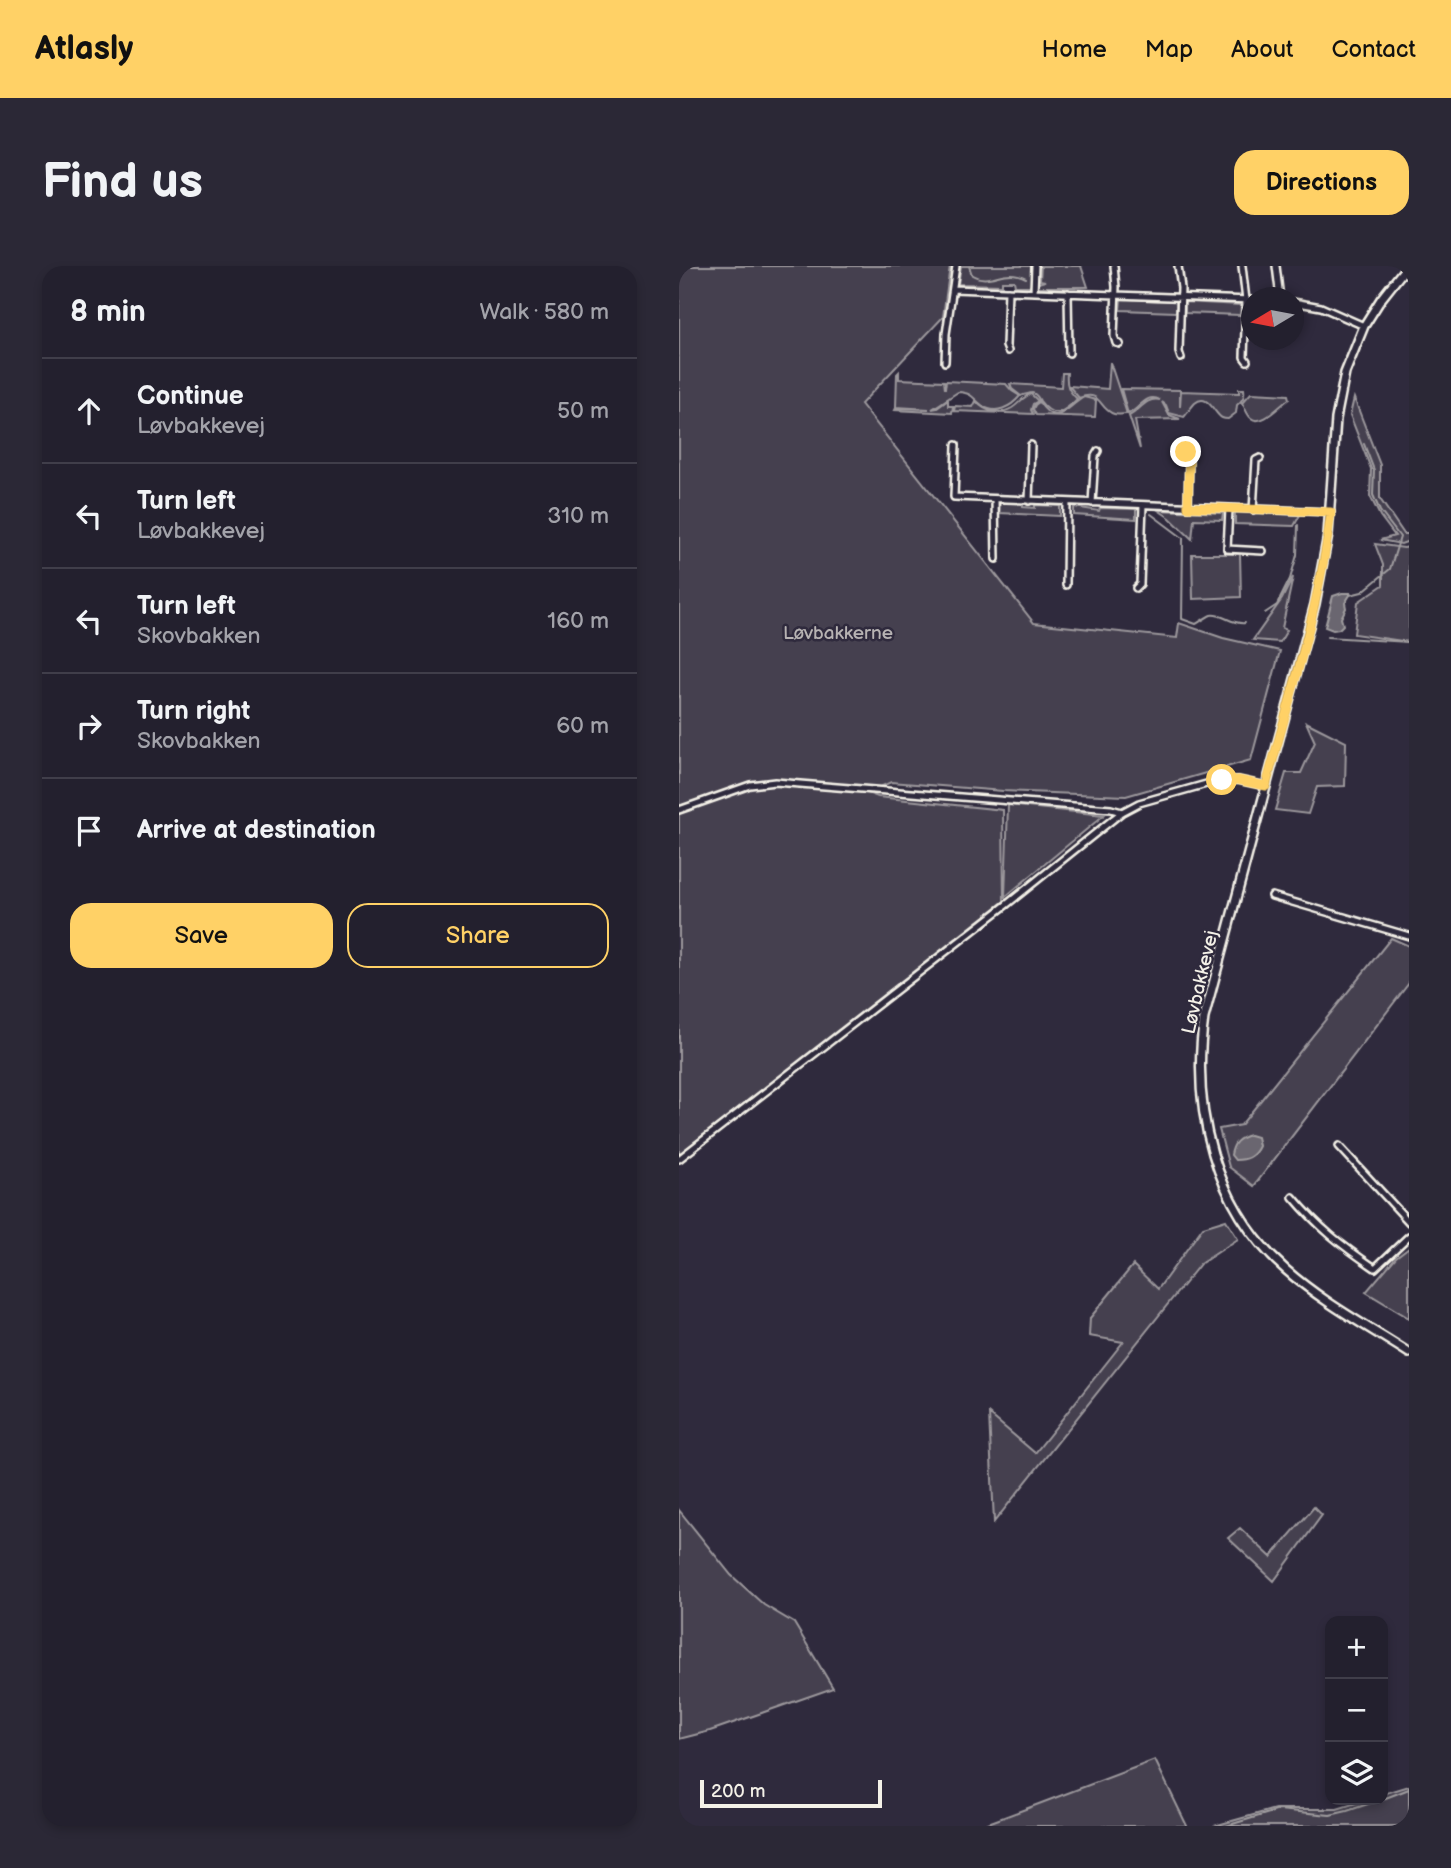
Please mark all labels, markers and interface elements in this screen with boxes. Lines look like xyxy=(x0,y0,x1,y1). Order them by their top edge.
text: Atlasly xyxy=(35,29,133,69)
text: Home xyxy=(1042,35,1107,64)
text: Map xyxy=(1145,35,1193,64)
text: About xyxy=(1231,35,1293,64)
text: Contact xyxy=(1331,35,1416,64)
button: Directions xyxy=(1234,150,1409,215)
text: Find us xyxy=(42,153,203,212)
north arrow xyxy=(1241,287,1304,350)
text: 8 min xyxy=(70,294,146,330)
text: Walk · 580 m xyxy=(480,298,609,326)
text: Continue xyxy=(137,381,244,412)
icon: ahead xyxy=(70,392,108,430)
text: 50 m xyxy=(557,397,609,425)
text: Løvbakkevej xyxy=(137,412,265,440)
route end xyxy=(1170,436,1201,467)
text: Turn left xyxy=(137,486,236,517)
icon: left xyxy=(70,497,108,535)
text: 310 m xyxy=(547,502,609,530)
text: Løvbakkevej xyxy=(137,517,265,545)
text: Turn left xyxy=(137,591,236,622)
icon: left xyxy=(70,602,108,640)
text: 160 m xyxy=(547,607,609,635)
text: Skovbakken xyxy=(137,622,261,650)
park label: Løvbakkerne xyxy=(783,622,893,645)
text: Turn right xyxy=(137,696,250,727)
icon: right xyxy=(70,707,108,745)
text: 60 m xyxy=(556,712,609,740)
text: Skovbakken xyxy=(137,727,261,755)
route start xyxy=(1206,764,1237,795)
icon: arrive xyxy=(70,812,108,850)
text: Arrive at destination xyxy=(137,815,376,846)
button: Save xyxy=(70,903,333,968)
button: Share xyxy=(347,903,609,968)
street label: Løvbakkevej xyxy=(1177,928,1224,1036)
map controls xyxy=(1325,1616,1388,1805)
button: + xyxy=(1325,1616,1388,1679)
button: − xyxy=(1325,1679,1388,1742)
button: layers xyxy=(1325,1742,1388,1805)
scale bar xyxy=(700,1777,882,1809)
text: 200 m xyxy=(711,1780,765,1803)

